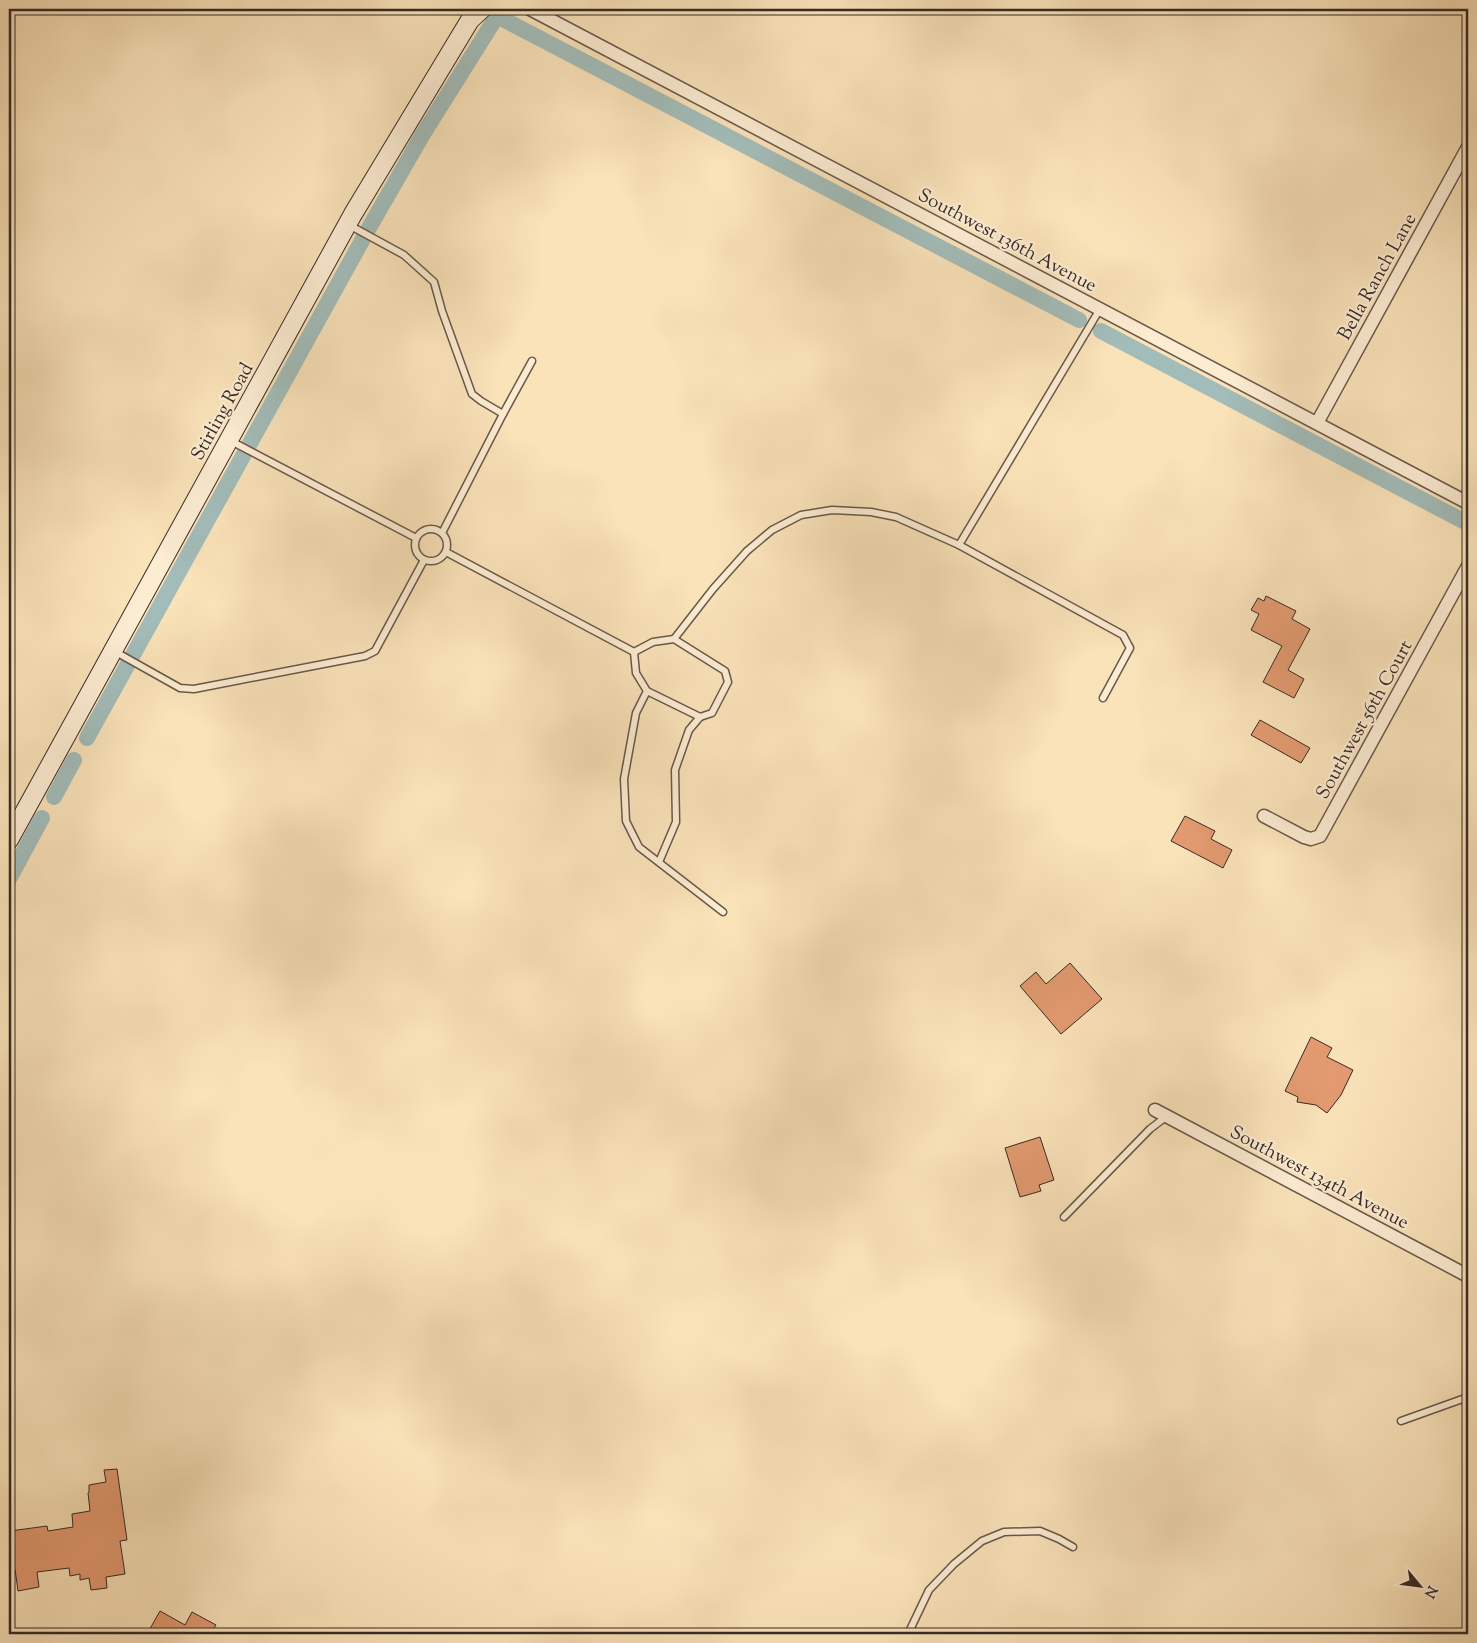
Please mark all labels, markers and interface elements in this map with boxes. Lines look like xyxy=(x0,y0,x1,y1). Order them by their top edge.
street label: Southwest 136th Avenue xyxy=(913,183,1101,300)
street label: Bella Ranch Lane xyxy=(1332,209,1424,346)
street label: Stirling Road xyxy=(185,358,261,466)
street label: Southwest 56th Court xyxy=(1310,635,1420,805)
street label: Southwest 134th Avenue xyxy=(1224,1119,1413,1237)
north arrow xyxy=(1394,1560,1444,1610)
text: N xyxy=(1418,1582,1441,1601)

